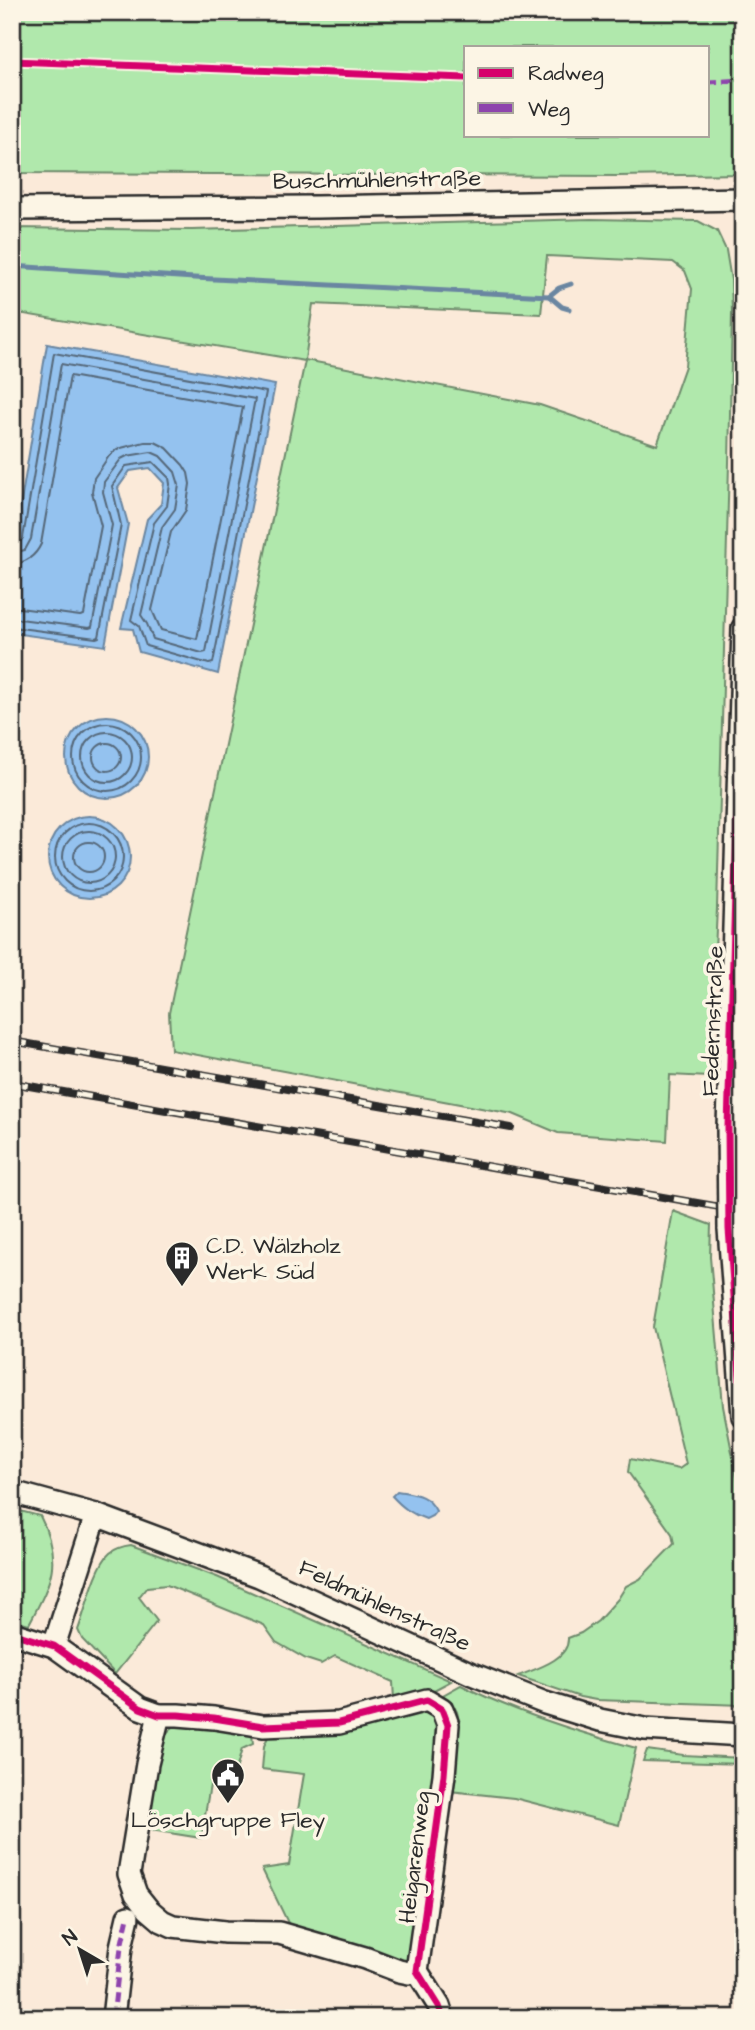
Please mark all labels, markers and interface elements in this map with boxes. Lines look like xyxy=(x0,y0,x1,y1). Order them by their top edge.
legend xyxy=(464,46,710,136)
text: Radweg xyxy=(528,59,604,90)
text: Weg xyxy=(528,95,570,126)
street label: Buschmühlenstraße xyxy=(273,162,481,198)
street label: Federnstraße xyxy=(694,945,732,1097)
place label: C.D. Wälzholz Werk Süd xyxy=(206,1230,341,1288)
building icon: C.D. Wälzholz Werk Süd xyxy=(163,1239,201,1288)
street label: Feldmühlenstraße xyxy=(293,1552,476,1660)
public building icon: Löschgruppe Fley xyxy=(209,1756,247,1805)
street label: Heigarenweg xyxy=(391,1789,440,1925)
place label: Löschgruppe Fley xyxy=(131,1804,326,1837)
north arrow xyxy=(46,1914,116,1984)
text: N xyxy=(57,1924,83,1952)

